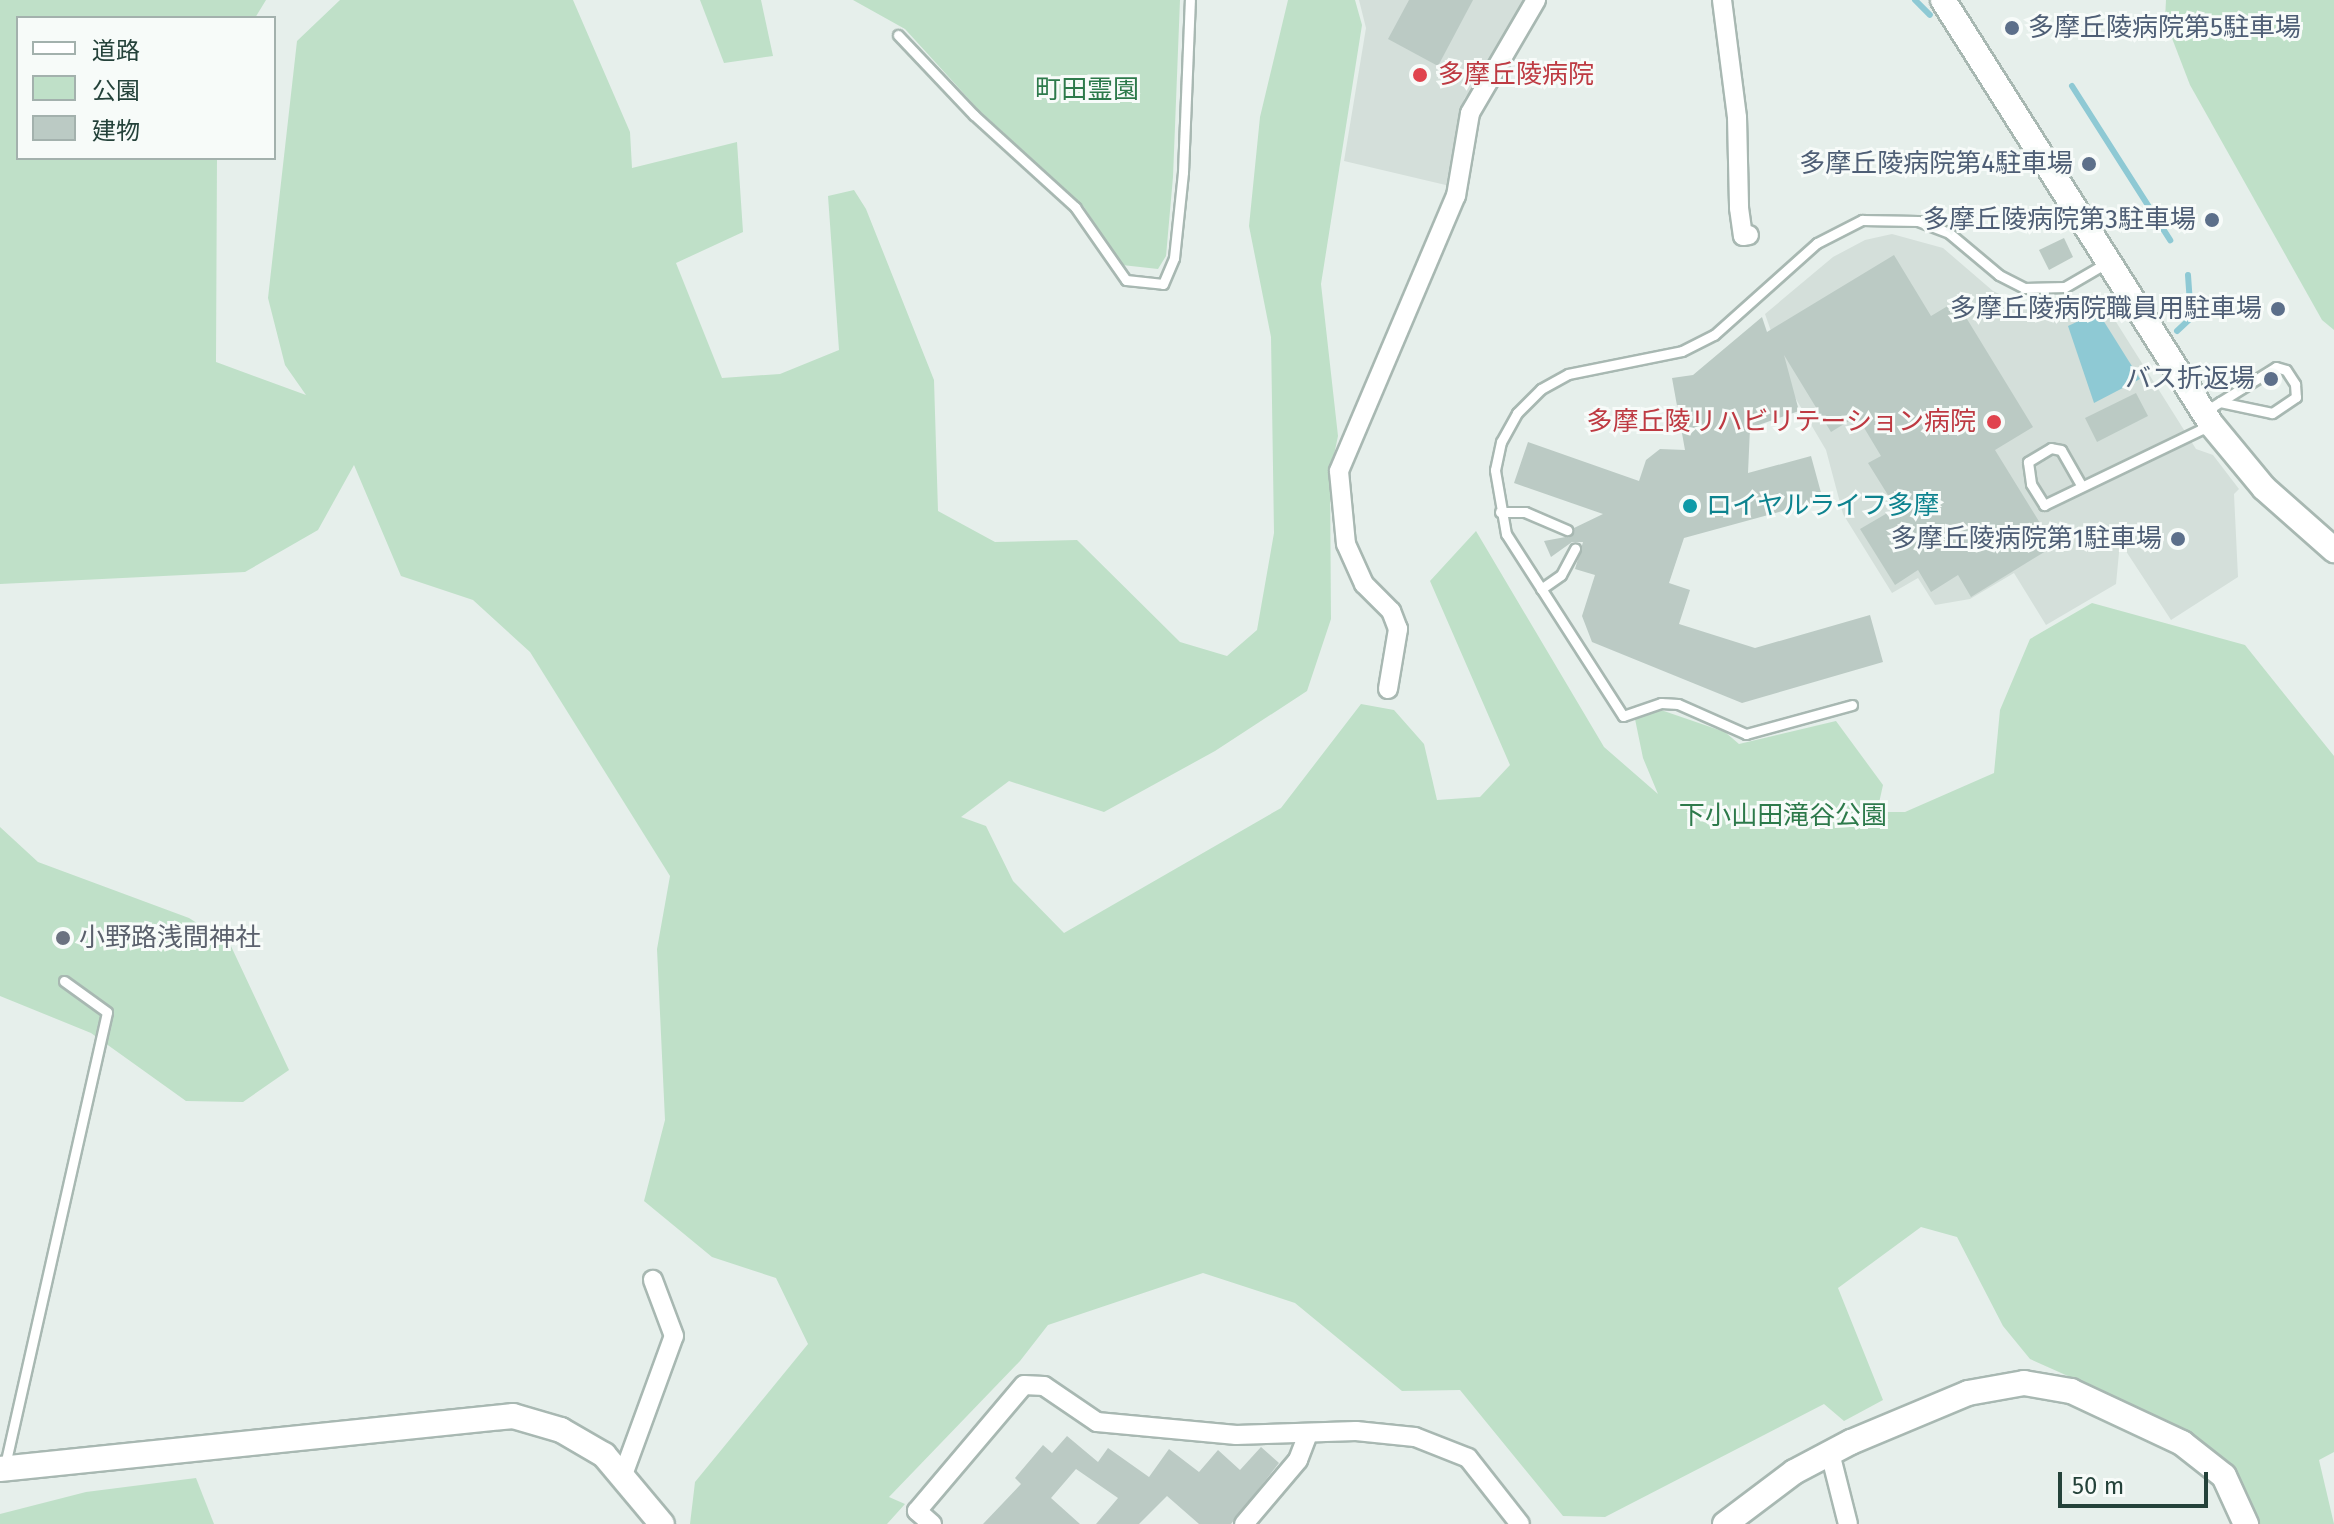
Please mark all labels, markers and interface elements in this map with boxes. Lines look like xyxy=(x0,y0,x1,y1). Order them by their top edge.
place label: 多摩丘陵病院第5駐車場 xyxy=(2028,12,2301,44)
legend xyxy=(16,16,276,160)
marker: 多摩丘陵病院第5駐車場 xyxy=(2003,19,2021,37)
text: 道路 xyxy=(92,37,140,65)
place label: 多摩丘陵病院 xyxy=(1438,59,1594,91)
marker: 多摩丘陵病院 xyxy=(1409,64,1431,86)
park label: 町田霊園 xyxy=(1035,74,1139,106)
text: 公園 xyxy=(92,77,140,105)
text: 建物 xyxy=(92,117,140,145)
place label: 多摩丘陵病院第4駐車場 xyxy=(1799,148,2073,180)
marker: 多摩丘陵病院第4駐車場 xyxy=(2080,155,2098,173)
place label: 多摩丘陵病院第3駐車場 xyxy=(1923,204,2196,236)
marker: 多摩丘陵病院第3駐車場 xyxy=(2203,211,2221,229)
place label: 多摩丘陵病院職員用駐車場 xyxy=(1950,293,2262,325)
marker: 多摩丘陵病院職員用駐車場 xyxy=(2269,300,2287,318)
place label: バス折返場 xyxy=(2125,363,2255,395)
marker: バス折返場 xyxy=(2262,370,2280,388)
place label: 多摩丘陵リハビリテーション病院 xyxy=(1586,406,1976,438)
marker: 多摩丘陵リハビリテーション病院 xyxy=(1983,411,2005,433)
place label: ロイヤルライフ多摩 xyxy=(1706,490,1940,522)
marker: ロイヤルライフ多摩 xyxy=(1681,497,1699,515)
place label: 多摩丘陵病院第1駐車場 xyxy=(1891,523,2162,555)
marker: 多摩丘陵病院第1駐車場 xyxy=(2169,530,2187,548)
park label: 下小山田滝谷公園 xyxy=(1679,800,1887,832)
place label: 小野路浅間神社 xyxy=(79,922,261,954)
marker: 小野路浅間神社 xyxy=(54,929,72,947)
scale bar xyxy=(2062,1456,2212,1506)
text: 50 m xyxy=(2072,1472,2124,1500)

